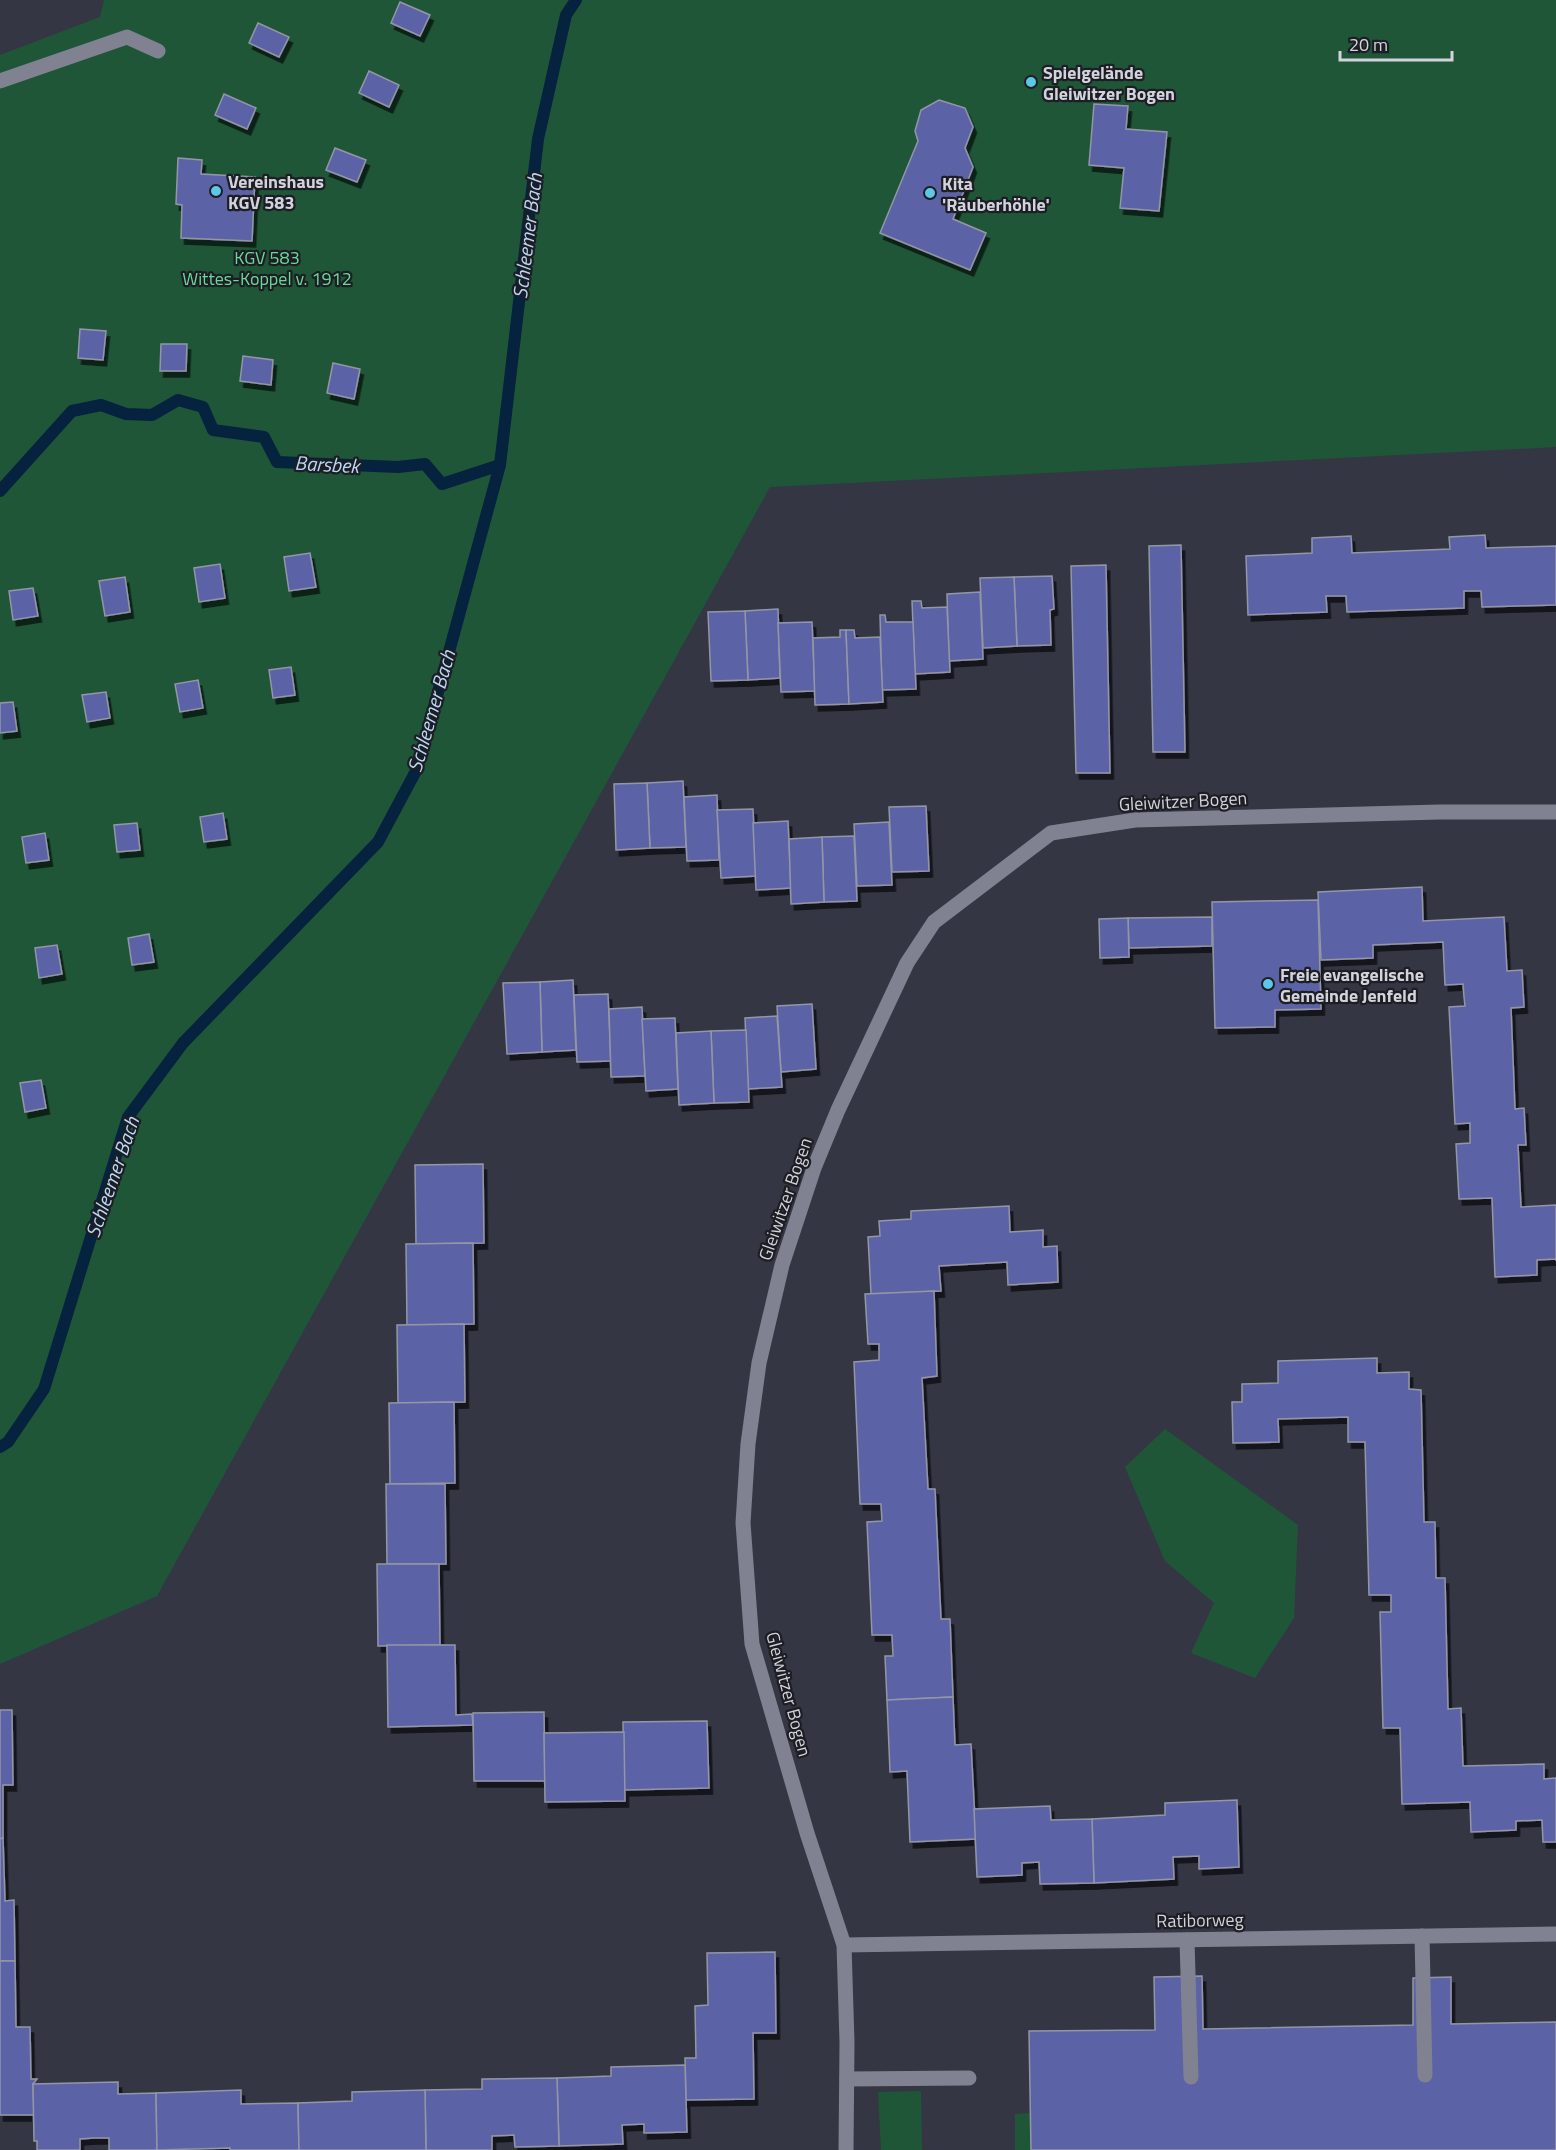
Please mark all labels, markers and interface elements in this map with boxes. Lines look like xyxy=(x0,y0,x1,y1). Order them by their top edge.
scale bar xyxy=(1340,24,1452,62)
text: 20 m xyxy=(1349,31,1388,58)
place label: Spielgelände Gleiwitzer Bogen xyxy=(1043,59,1175,107)
marker: Spielgelände Gleiwitzer Bogen xyxy=(1024,75,1038,89)
place label: Vereinshaus KGV 583 xyxy=(228,168,324,216)
place label: Kita 'Räuberhöhle' xyxy=(942,170,1050,218)
water label: Schleemer Bach xyxy=(504,171,550,300)
marker: Vereinshaus KGV 583 xyxy=(209,184,223,198)
marker: Kita 'Räuberhöhle' xyxy=(923,186,937,200)
park label: KGV 583 Wittes-Koppel v. 1912 xyxy=(182,244,352,292)
water label: Barsbek xyxy=(294,447,362,481)
water label: Schleemer Bach xyxy=(399,645,464,776)
street label: Gleiwitzer Bogen xyxy=(1118,784,1248,818)
place label: Freie evangelische Gemeinde Jenfeld xyxy=(1280,961,1424,1009)
marker: Freie evangelische Gemeinde Jenfeld xyxy=(1261,977,1275,991)
water label: Schleemer Bach xyxy=(77,1111,147,1242)
street label: Gleiwitzer Bogen xyxy=(751,1134,819,1264)
street label: Gleiwitzer Bogen xyxy=(759,1629,819,1759)
street label: Ratiborweg xyxy=(1156,1906,1244,1934)

